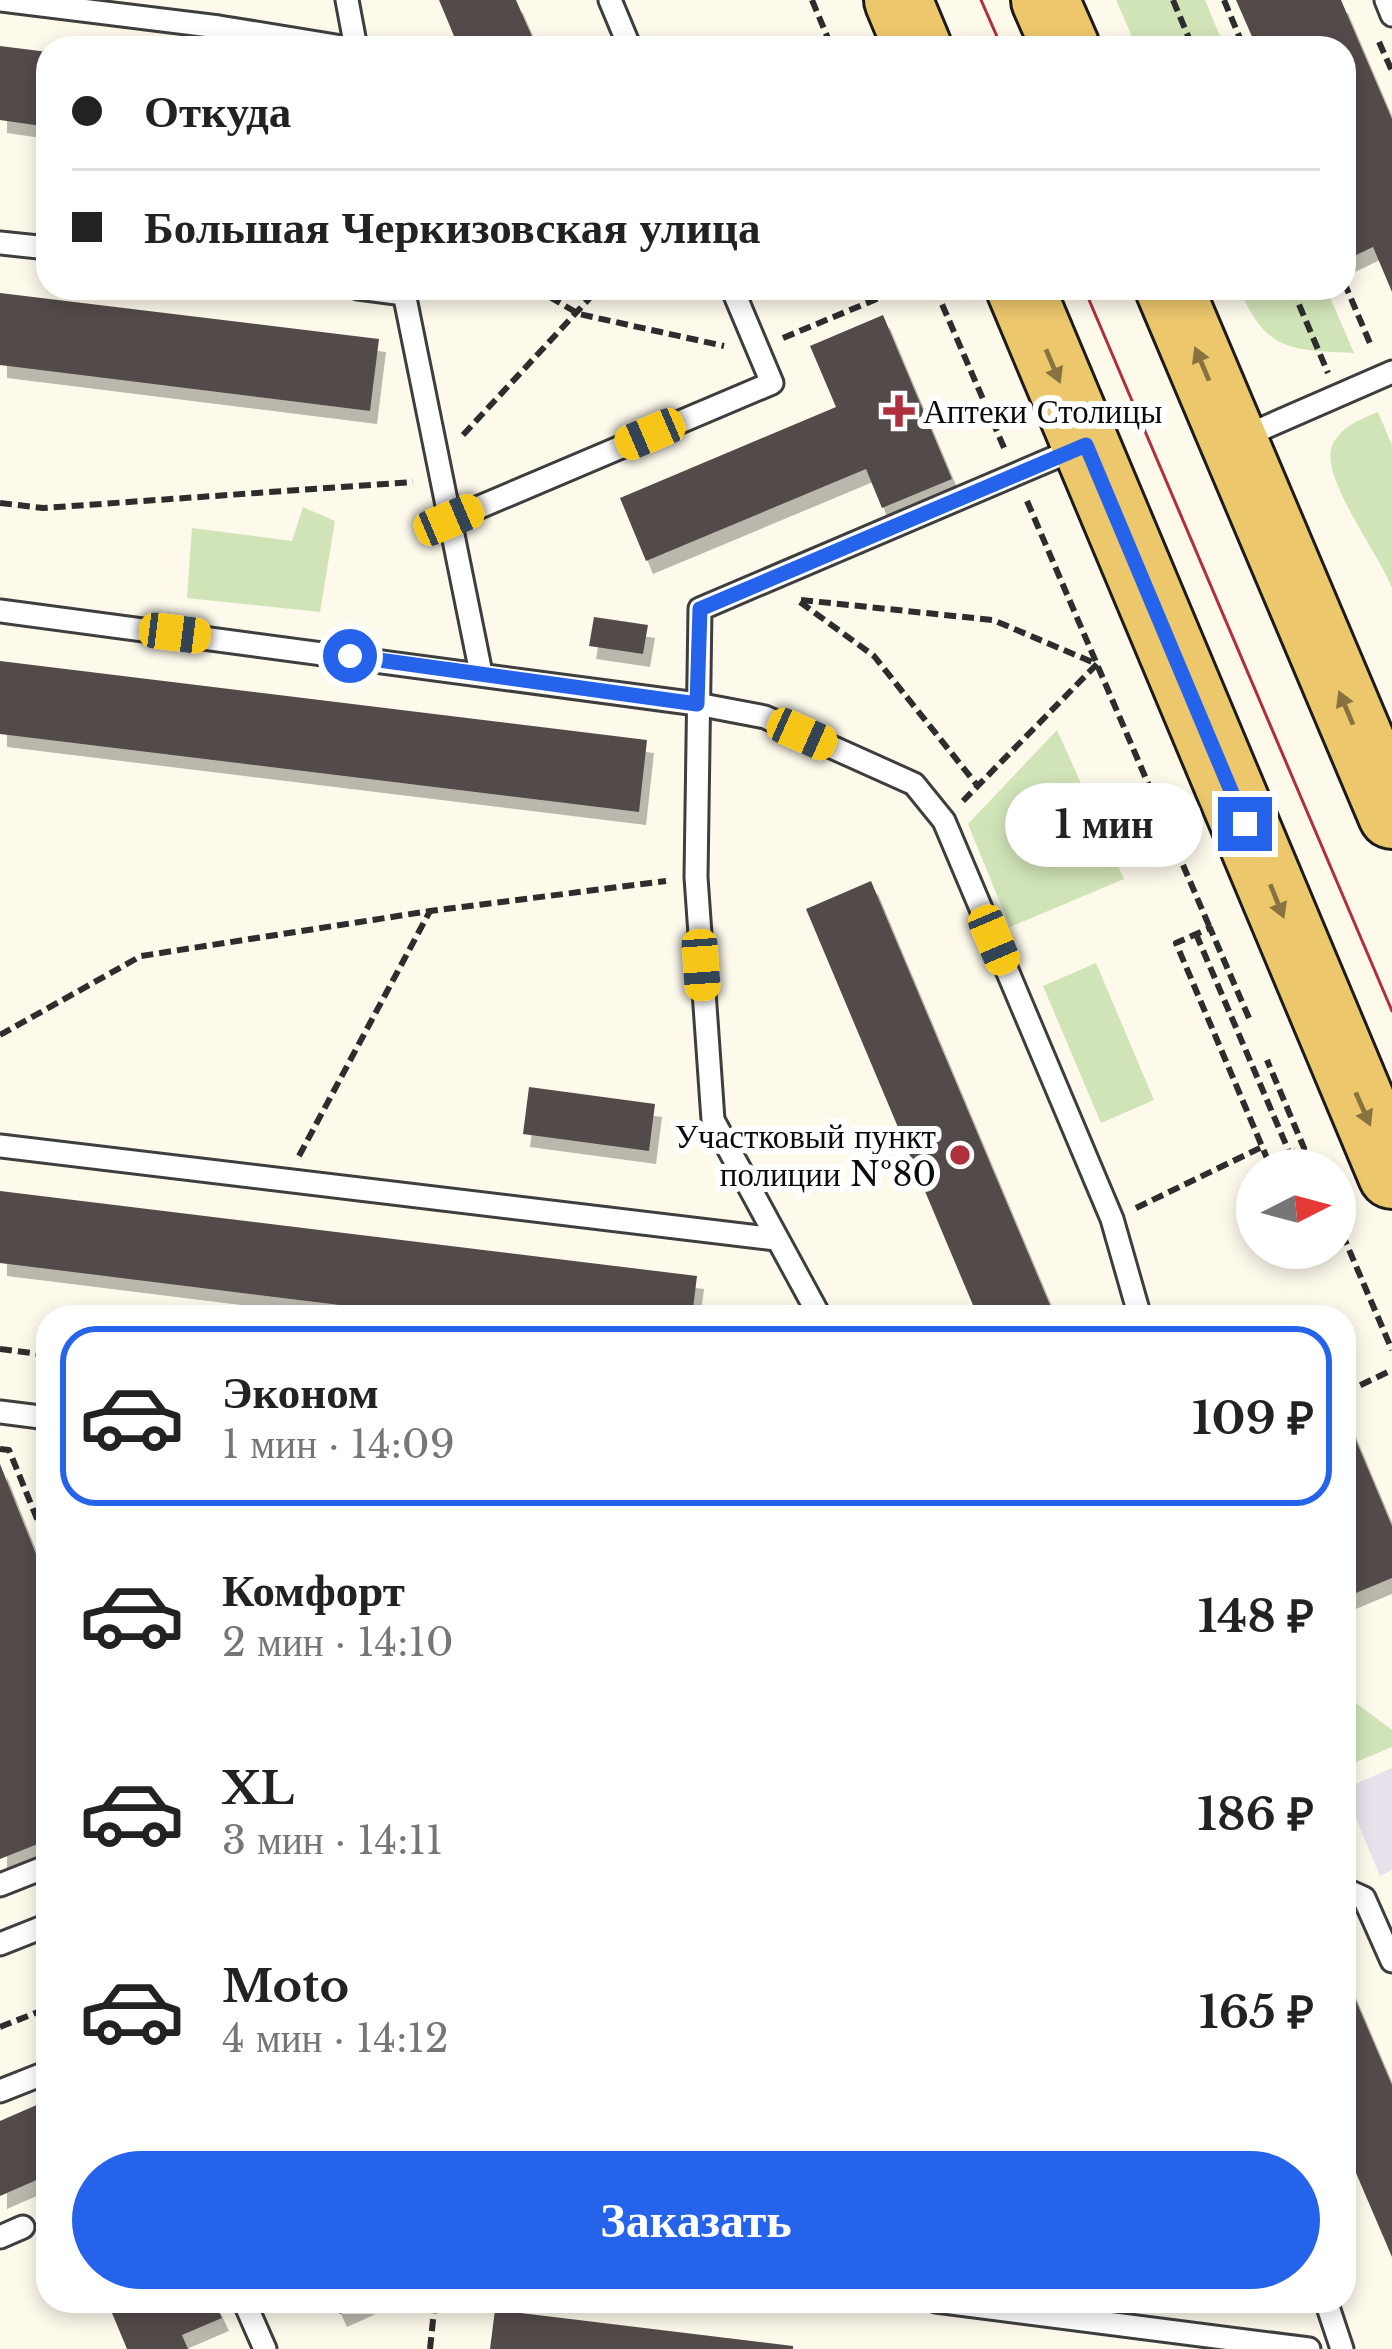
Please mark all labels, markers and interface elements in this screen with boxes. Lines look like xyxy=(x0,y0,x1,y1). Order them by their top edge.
text: Откуда xyxy=(144,83,291,139)
text: Большая Черкизовская улица xyxy=(144,199,760,255)
one-way arrow xyxy=(1192,346,1211,382)
one-way arrow xyxy=(1044,349,1063,385)
place label: Аптеки Столицы xyxy=(923,391,1162,432)
marker: Аптеки Столицы xyxy=(886,398,912,424)
car xyxy=(610,403,690,465)
car xyxy=(409,489,489,551)
car xyxy=(137,611,213,655)
route start xyxy=(323,629,377,683)
one-way arrow xyxy=(1336,690,1355,726)
car xyxy=(762,703,842,765)
callout: 1 мин xyxy=(1005,782,1203,866)
route end xyxy=(1218,797,1272,851)
text: 1 мин xyxy=(1055,800,1153,849)
one-way arrow xyxy=(1268,884,1287,920)
car xyxy=(963,900,1025,980)
car xyxy=(681,928,721,1002)
one-way arrow xyxy=(1354,1092,1374,1127)
place label: Участковый пункт полиции №80 xyxy=(675,1116,936,1195)
marker: Участковый пункт полиции №80 xyxy=(947,1142,973,1168)
north arrow xyxy=(1236,1149,1356,1269)
map controls xyxy=(1236,1149,1356,1269)
icon: car xyxy=(78,1362,186,1470)
text: Эконом xyxy=(222,1364,379,1420)
text: 109 ₽ xyxy=(1192,1390,1314,1446)
text: 1 мин · 14:09 xyxy=(222,1420,455,1469)
icon: car xyxy=(78,1560,186,1668)
text: Комфорт xyxy=(222,1562,405,1618)
text: 148 ₽ xyxy=(1198,1588,1314,1644)
text: 2 мин · 14:10 xyxy=(222,1618,454,1667)
icon: car xyxy=(78,1758,186,1866)
text: XL xyxy=(222,1760,294,1816)
text: 186 ₽ xyxy=(1197,1786,1314,1842)
text: 3 мин · 14:11 xyxy=(222,1816,443,1865)
icon: car xyxy=(78,1956,186,2064)
text: Moto xyxy=(222,1958,349,2014)
text: 165 ₽ xyxy=(1199,1984,1314,2040)
text: 4 мин · 14:12 xyxy=(222,2014,449,2063)
button: Заказать xyxy=(72,2151,1320,2289)

